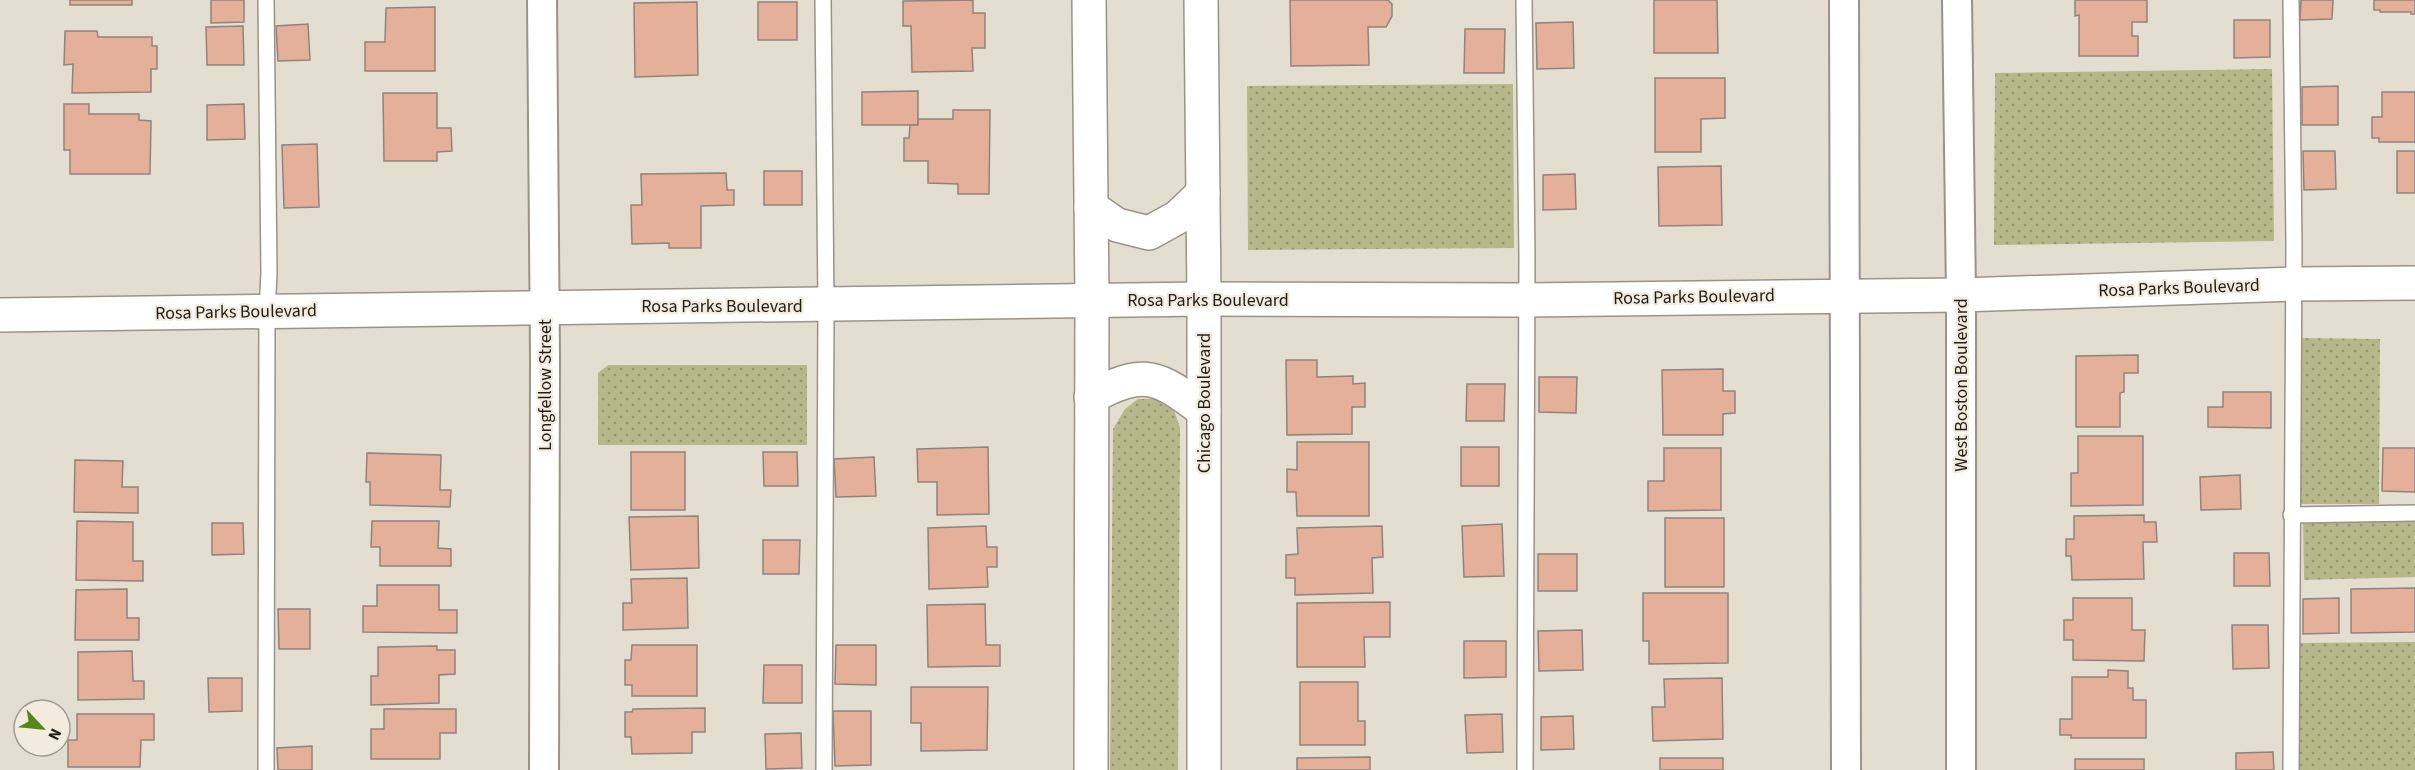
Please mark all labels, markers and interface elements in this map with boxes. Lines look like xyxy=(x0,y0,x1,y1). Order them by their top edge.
street label: Rosa Parks Boulevard xyxy=(2098,273,2260,303)
street label: Rosa Parks Boulevard xyxy=(1613,283,1775,311)
street label: Rosa Parks Boulevard xyxy=(1127,288,1289,313)
street label: Rosa Parks Boulevard xyxy=(641,294,803,319)
street label: Rosa Parks Boulevard xyxy=(155,298,317,326)
street label: West Boston Boulevard xyxy=(1949,298,1974,472)
street label: Longfellow Street xyxy=(533,319,558,451)
street label: Chicago Boulevard xyxy=(1192,333,1217,473)
north arrow xyxy=(12,698,72,758)
text: N xyxy=(42,725,67,744)

